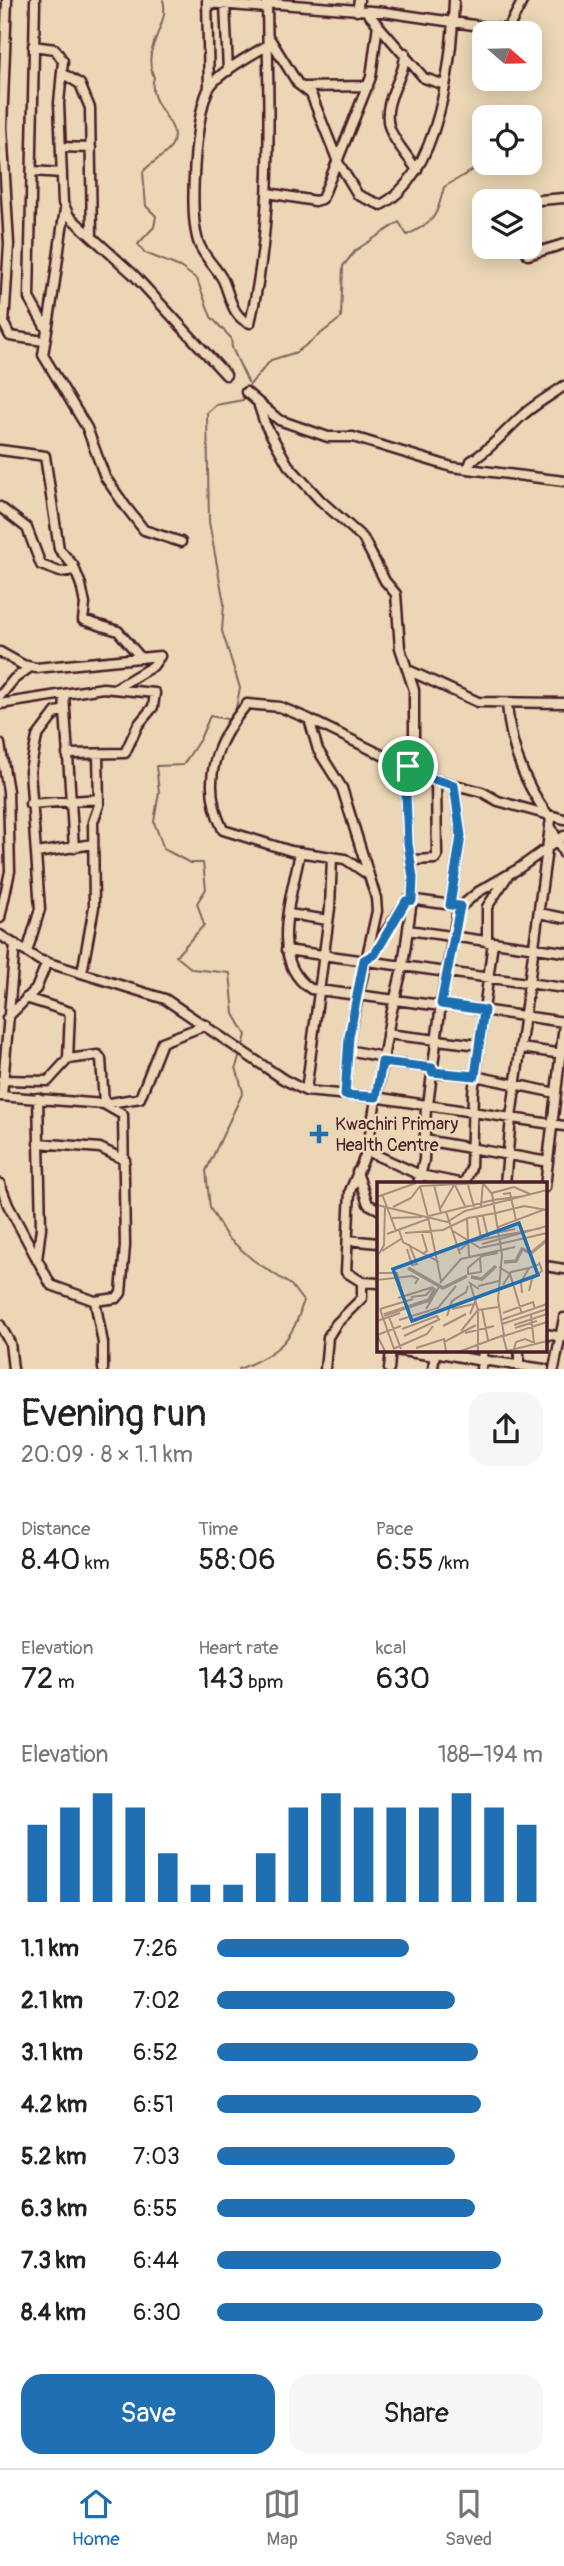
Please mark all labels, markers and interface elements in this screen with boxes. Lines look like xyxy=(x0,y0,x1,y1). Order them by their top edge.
north arrow xyxy=(472,21,542,91)
map controls xyxy=(472,21,542,259)
button: locate xyxy=(472,105,542,175)
button: layers xyxy=(472,189,542,259)
pin xyxy=(378,736,438,796)
icon: arrive xyxy=(389,747,427,785)
place label: Kwachiri Primary Health Centre xyxy=(335,1113,458,1157)
marker: Kwachiri Primary Health Centre xyxy=(309,1124,329,1144)
inset map xyxy=(377,1182,546,1352)
text: Evening run xyxy=(21,1390,207,1438)
button: share xyxy=(469,1392,543,1466)
text: 20:09 · 8 × 1.1 km xyxy=(21,1440,193,1469)
text: Distance xyxy=(21,1517,90,1541)
text: Time xyxy=(198,1517,238,1541)
text: Pace xyxy=(376,1517,413,1541)
text: 8.40 xyxy=(21,1541,81,1578)
text: 58:06 xyxy=(198,1541,276,1578)
text: 6:55 xyxy=(376,1541,434,1578)
text: km xyxy=(81,1551,110,1575)
text: /km xyxy=(434,1551,469,1575)
text: Elevation xyxy=(21,1636,93,1660)
text: Heart rate xyxy=(198,1636,278,1660)
text: kcal xyxy=(376,1636,407,1660)
text: 72 xyxy=(21,1660,54,1697)
text: 143 xyxy=(198,1660,244,1697)
text: 630 xyxy=(376,1660,430,1697)
text: m xyxy=(54,1670,75,1694)
text: bpm xyxy=(244,1670,284,1694)
text: Elevation xyxy=(21,1740,109,1769)
text: 188–194 m xyxy=(438,1740,543,1769)
text: 1.1 km xyxy=(21,1934,79,1963)
text: 7:26 xyxy=(133,1934,178,1963)
text: 2.1 km xyxy=(21,1986,83,2015)
text: 7:02 xyxy=(133,1986,180,2015)
text: 3.1 km xyxy=(21,2038,83,2067)
text: 6:52 xyxy=(133,2038,178,2067)
text: 4.2 km xyxy=(21,2090,87,2119)
text: 6:51 xyxy=(133,2090,174,2119)
text: 5.2 km xyxy=(21,2142,86,2171)
text: 7:03 xyxy=(133,2142,180,2171)
text: 6.3 km xyxy=(21,2194,87,2223)
text: 6:55 xyxy=(133,2194,177,2223)
text: 7.3 km xyxy=(21,2246,86,2275)
text: 6:44 xyxy=(133,2246,179,2275)
text: 8.4 km xyxy=(21,2298,86,2327)
text: 6:30 xyxy=(133,2298,181,2327)
button: Save xyxy=(21,2374,275,2454)
button: Share xyxy=(289,2374,543,2454)
tab: Home xyxy=(72,2485,120,2551)
tab: Map xyxy=(263,2485,301,2551)
tab: Saved xyxy=(445,2485,492,2551)

